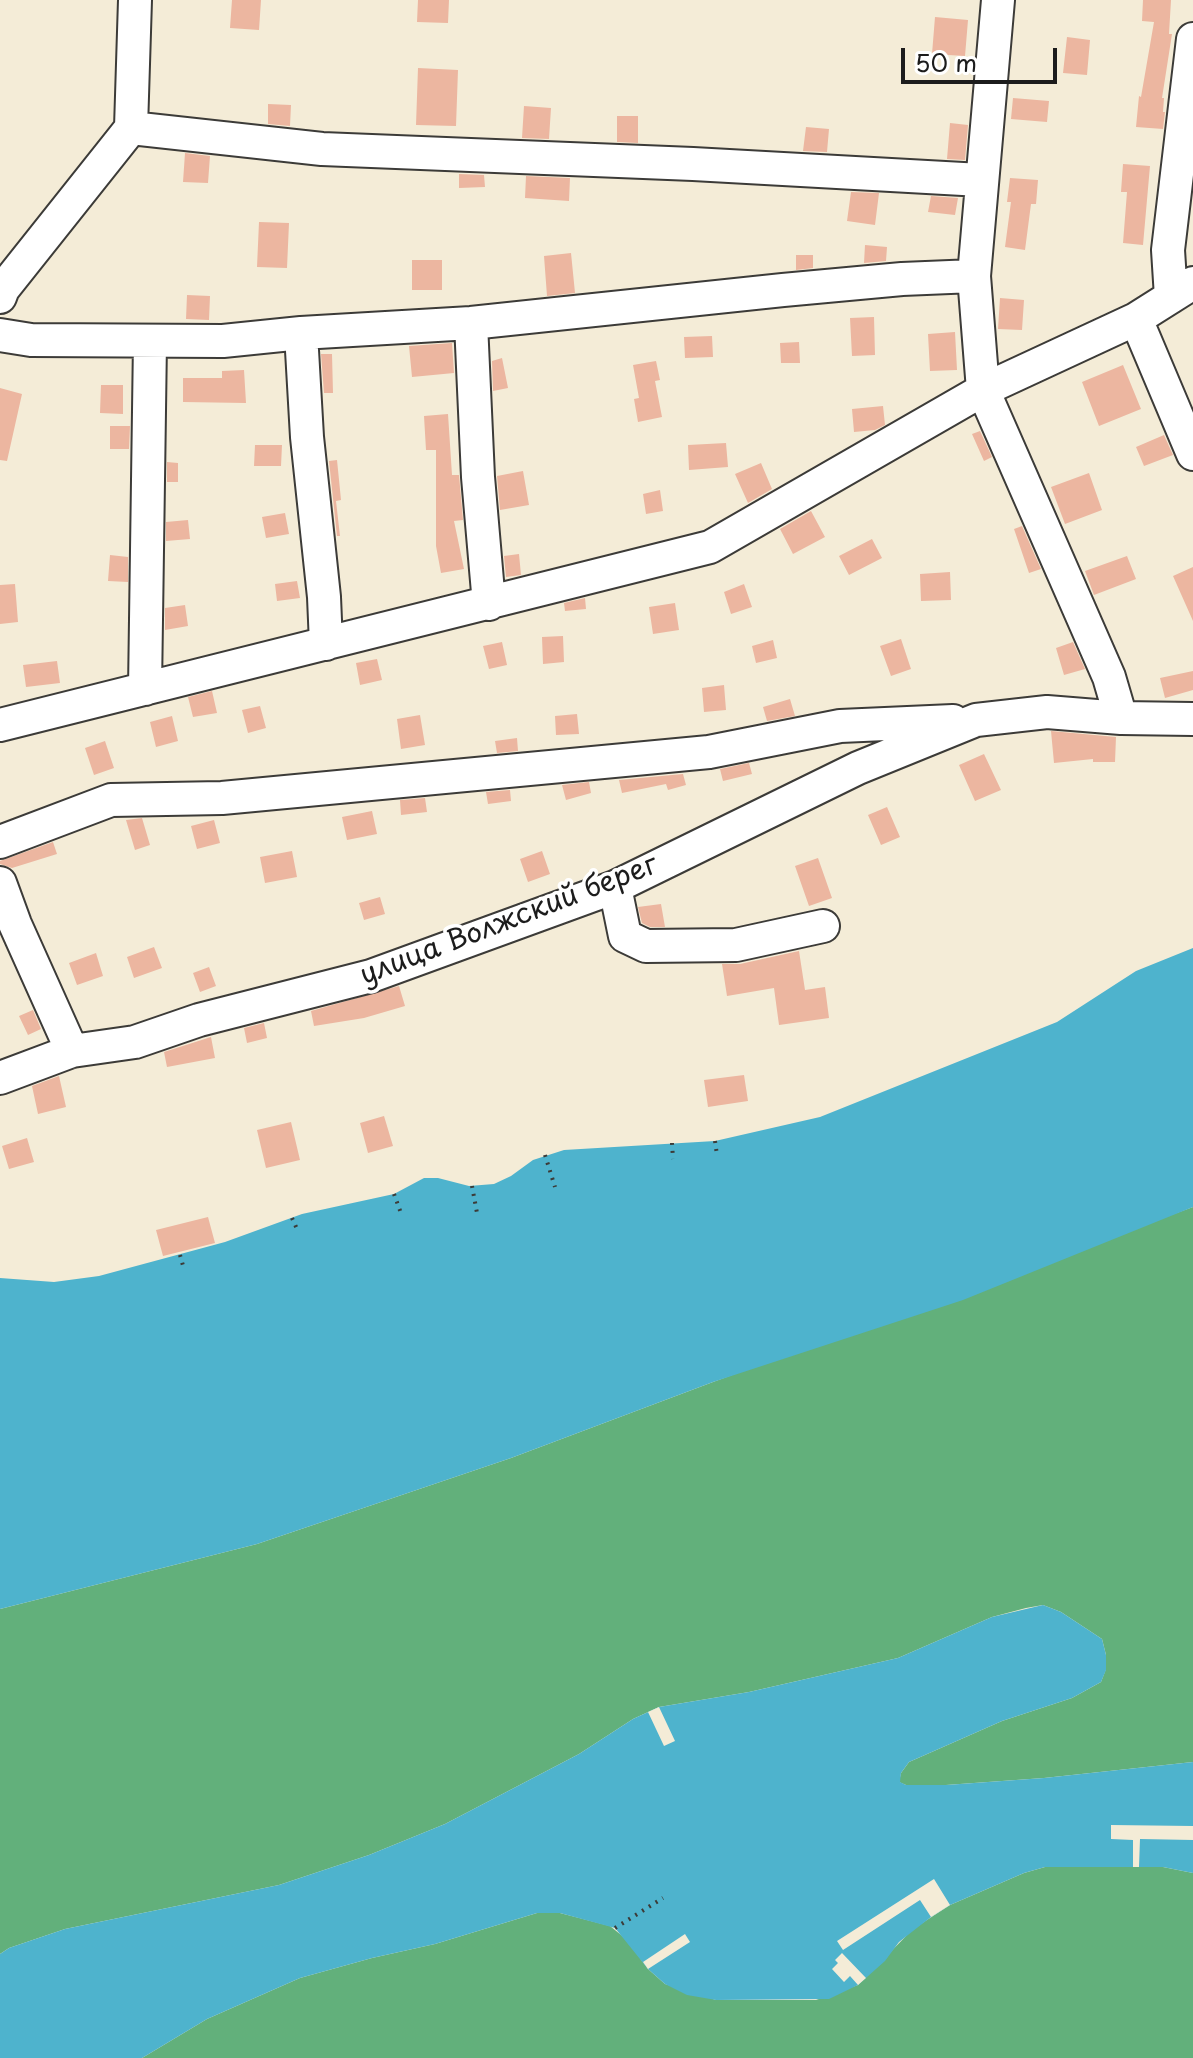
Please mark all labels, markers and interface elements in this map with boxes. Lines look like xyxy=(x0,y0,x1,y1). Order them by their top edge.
scale bar xyxy=(905,32,1061,82)
text: 50 m xyxy=(915,44,977,80)
street label: улица Волжский берег xyxy=(355,849,663,993)

